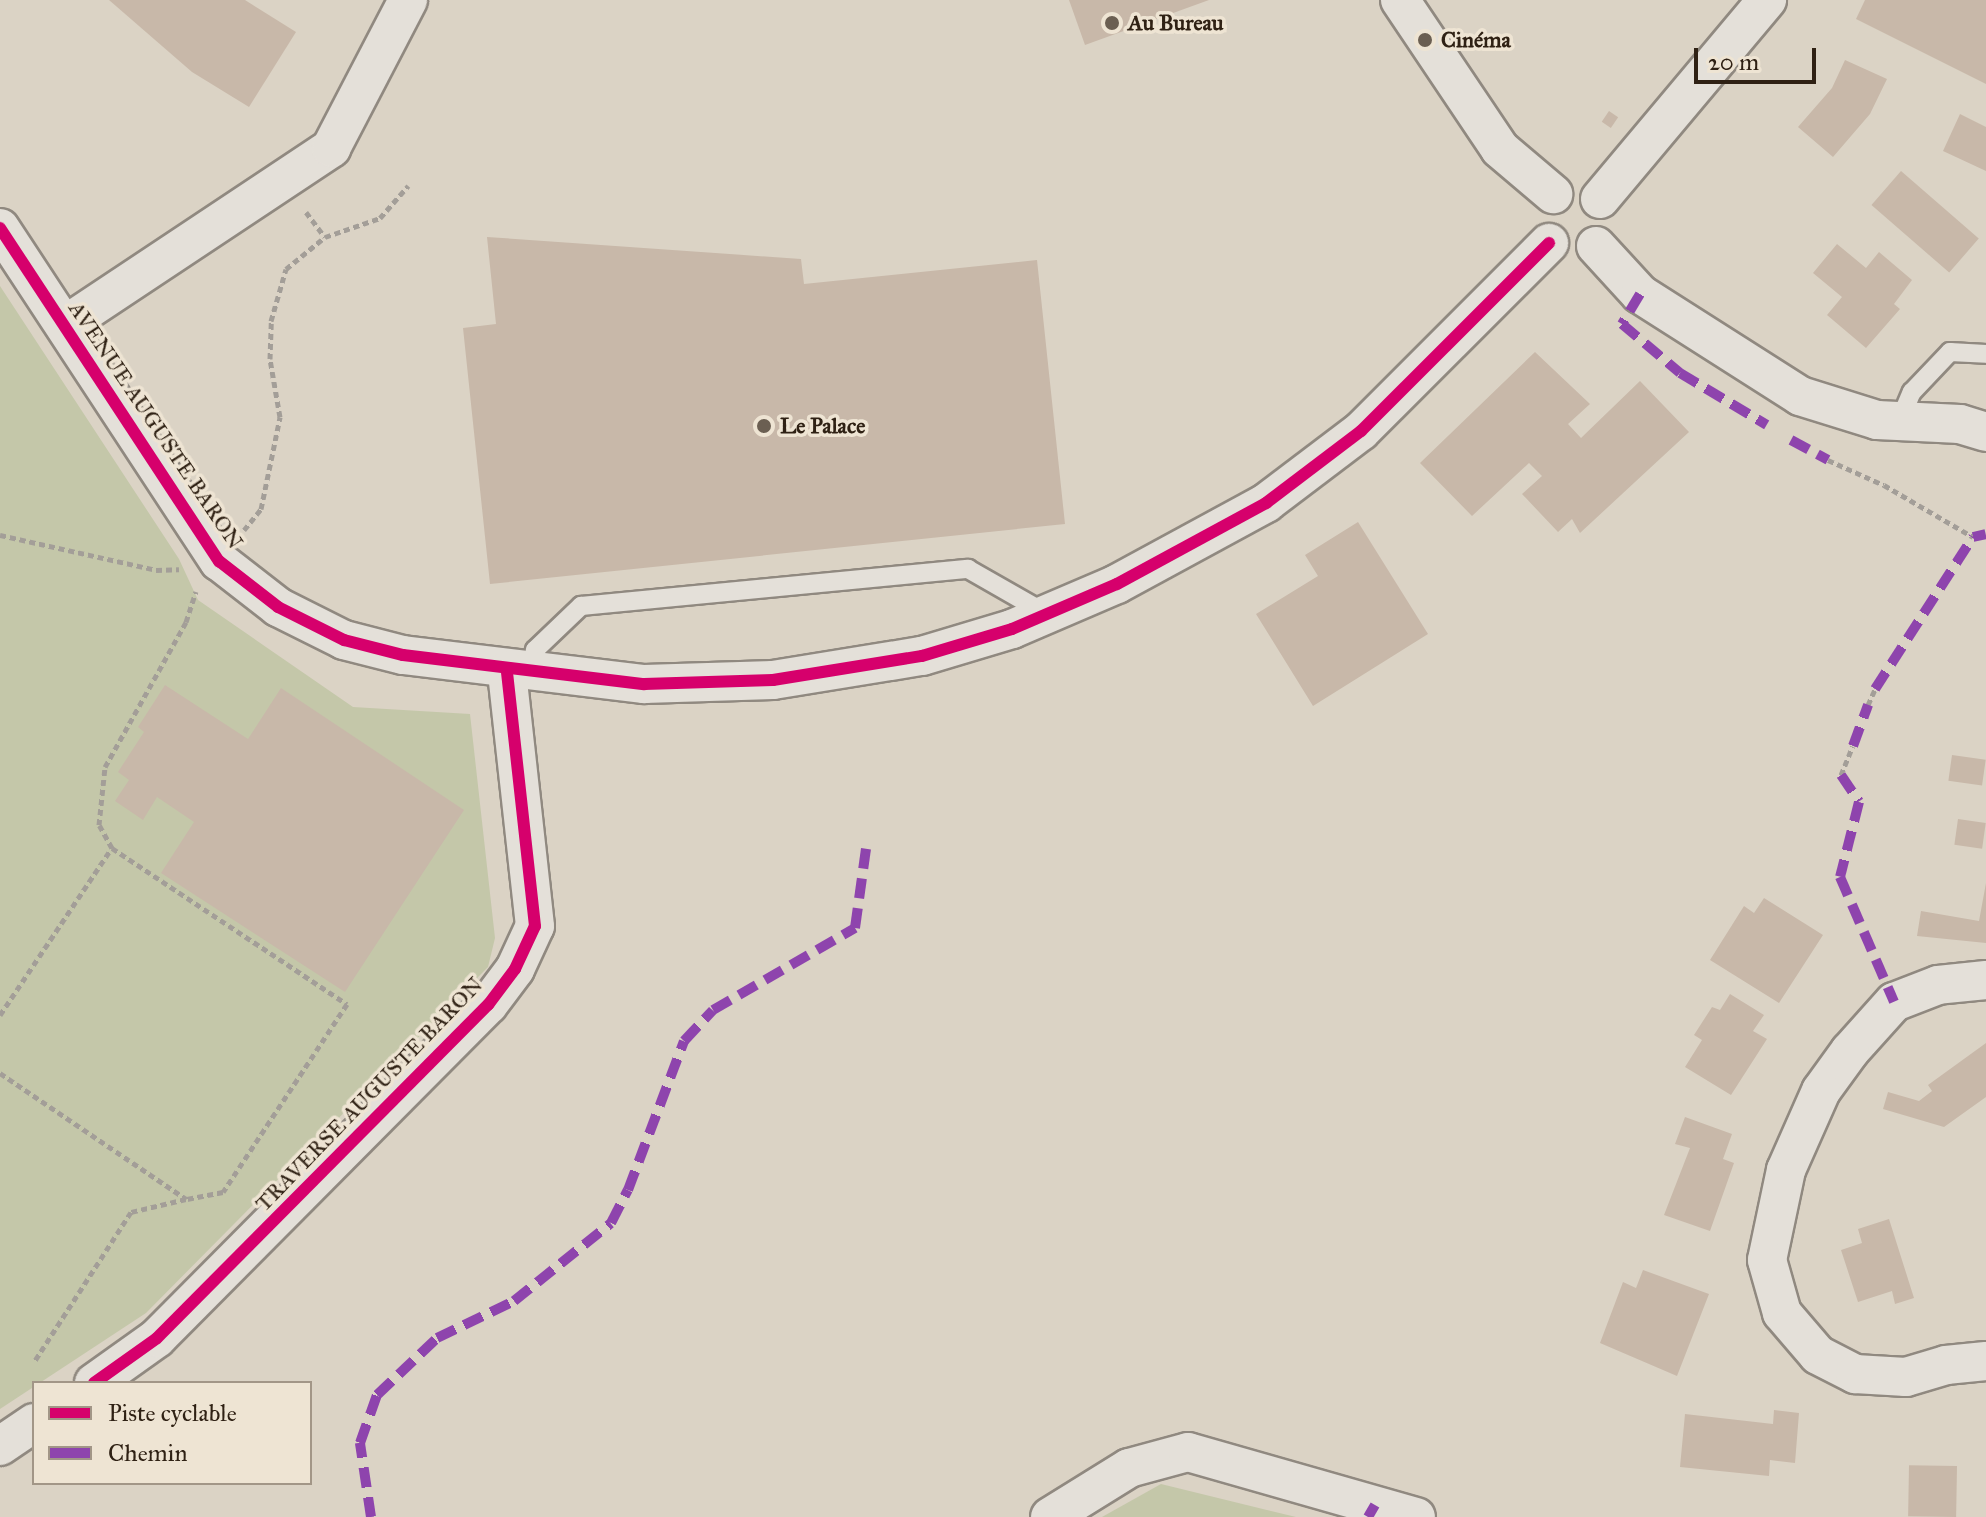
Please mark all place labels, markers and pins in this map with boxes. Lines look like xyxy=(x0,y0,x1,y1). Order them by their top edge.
place label: Au Bureau xyxy=(1128,10,1224,36)
marker: Au Bureau xyxy=(1103,14,1121,32)
place label: Cinéma xyxy=(1441,27,1511,53)
marker: Cinéma xyxy=(1416,31,1434,49)
place label: Le Palace xyxy=(780,413,865,439)
marker: Le Palace xyxy=(755,417,773,435)

